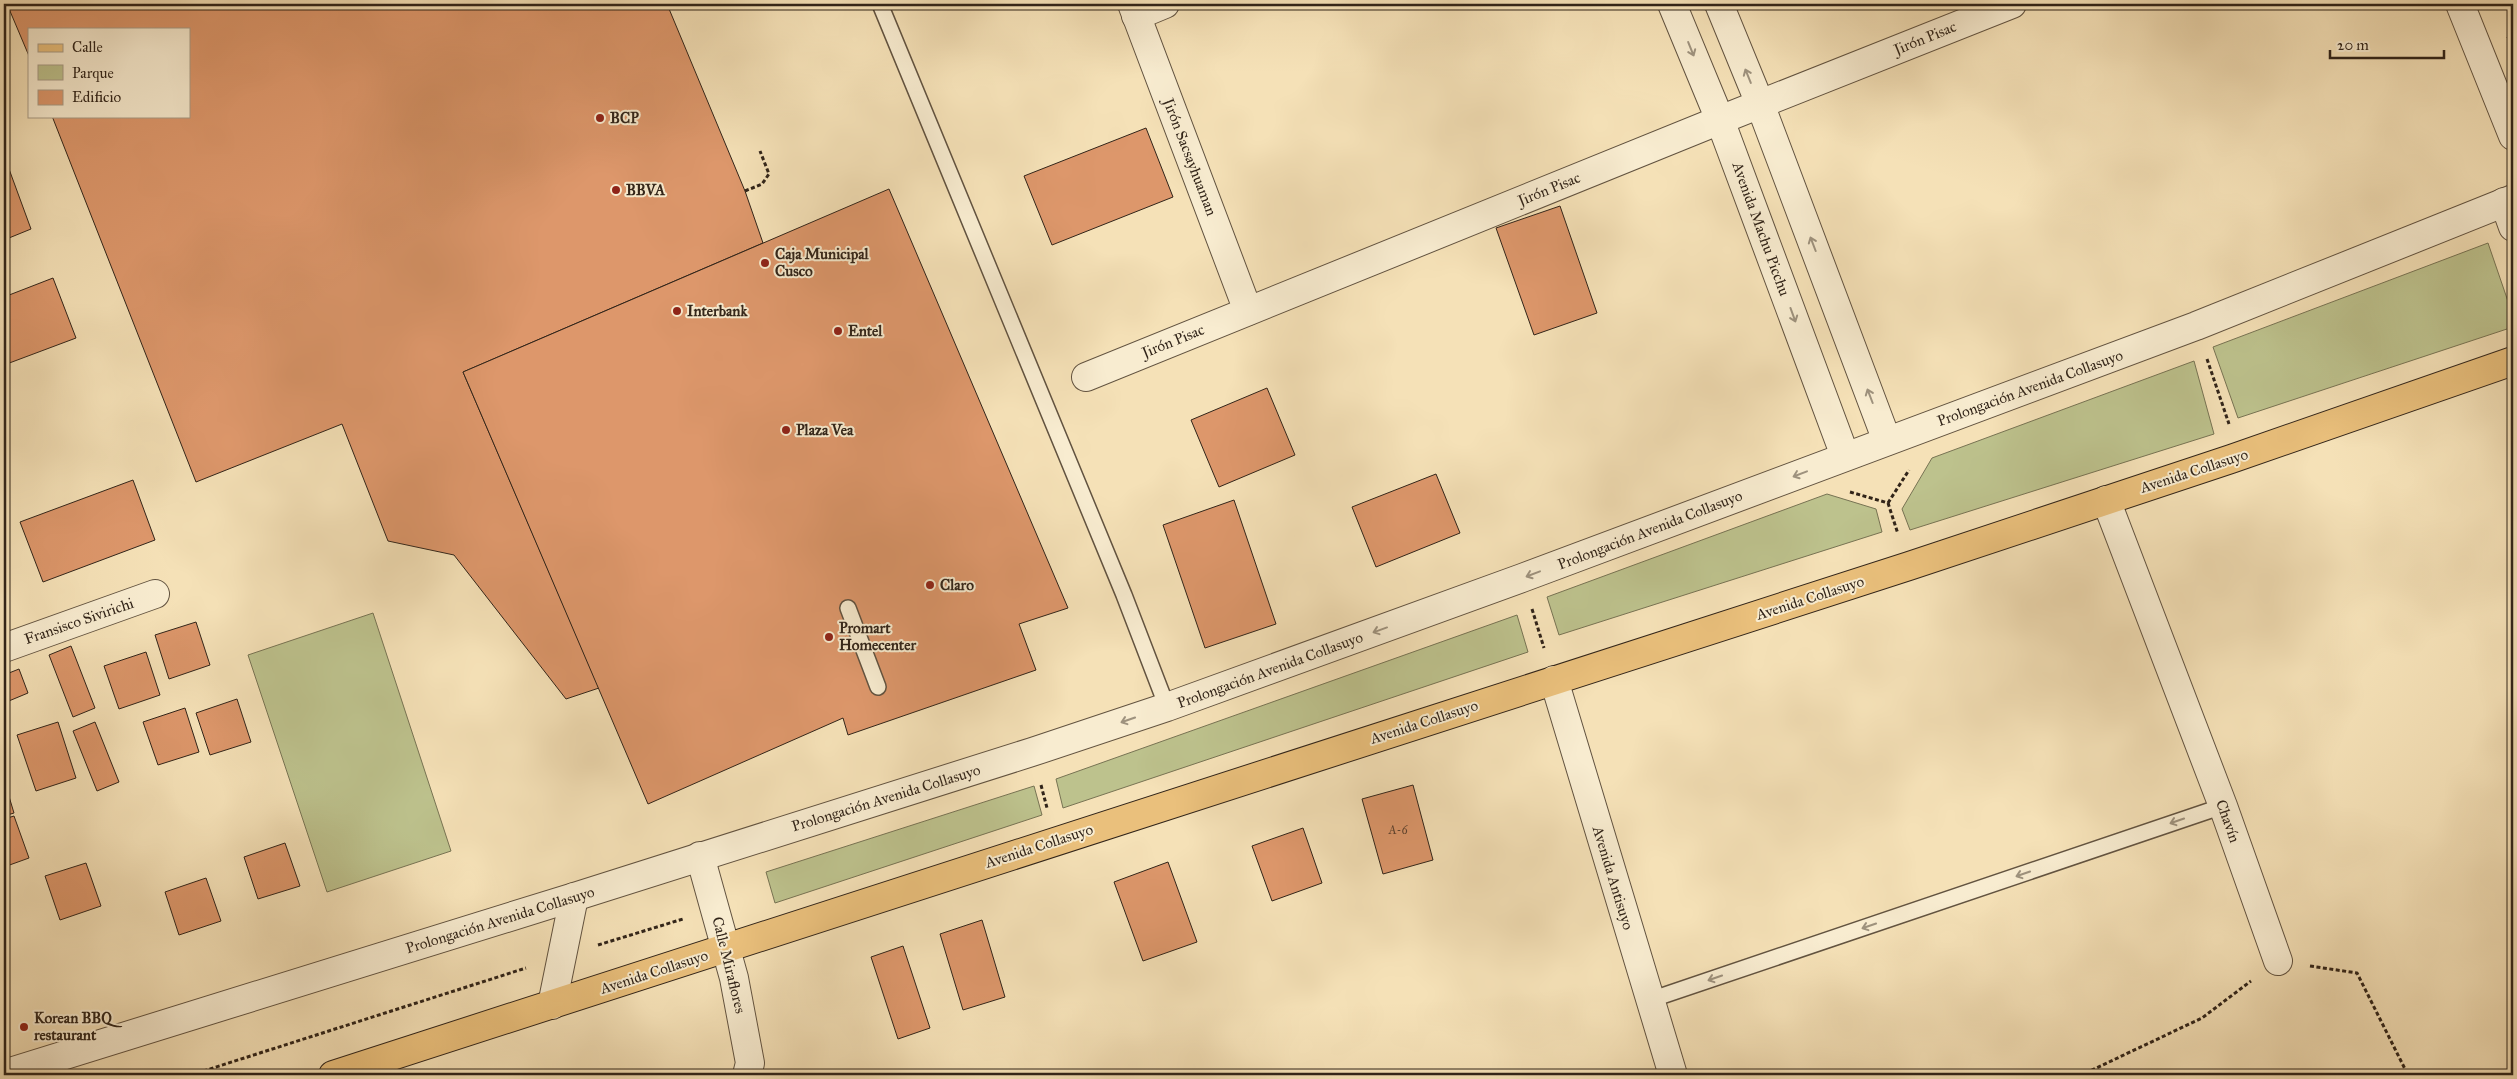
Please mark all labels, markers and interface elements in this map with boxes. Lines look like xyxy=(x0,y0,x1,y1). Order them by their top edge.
street label: Jirón Pisac xyxy=(1889,17,1959,60)
legend xyxy=(28,28,190,118)
scale bar xyxy=(2330,28,2443,60)
text: 20 m xyxy=(2337,36,2369,54)
text: Calle xyxy=(72,38,103,56)
one-way arrow xyxy=(1686,41,1696,56)
text: Parque xyxy=(72,64,114,83)
one-way arrow xyxy=(1743,69,1753,84)
text: Edificio xyxy=(72,88,121,106)
street label: Jirón Sacsayhuaman xyxy=(1158,94,1221,219)
place label: BCP xyxy=(610,109,639,127)
marker: BCP xyxy=(594,112,606,124)
street label: Avenida Machu Picchu xyxy=(1728,159,1794,298)
street label: Jirón Pisac xyxy=(1513,168,1583,211)
place label: BBVA xyxy=(626,181,666,199)
marker: BBVA xyxy=(610,184,622,196)
one-way arrow xyxy=(1807,237,1817,252)
place label: Caja Municipal Cusco xyxy=(775,245,870,280)
marker: Caja Municipal Cusco xyxy=(759,257,771,269)
place label: Interbank xyxy=(687,302,748,320)
marker: Interbank xyxy=(671,305,683,317)
one-way arrow xyxy=(1789,307,1798,322)
street label: Jirón Pisac xyxy=(1137,320,1207,363)
place label: Entel xyxy=(848,322,883,340)
marker: Entel xyxy=(832,325,844,337)
street label: Prolongación Avenida Collasuyo xyxy=(1935,346,2126,430)
one-way arrow xyxy=(1865,389,1874,404)
place label: Plaza Vea xyxy=(796,421,854,439)
marker: Plaza Vea xyxy=(780,424,792,436)
street label: Avenida Collasuyo xyxy=(2137,445,2250,497)
one-way arrow xyxy=(1792,470,1808,479)
street label: Prolongación Avenida Collasuyo xyxy=(1555,486,1745,574)
one-way arrow xyxy=(1526,570,1541,580)
street label: Avenida Collasuyo xyxy=(1753,572,1866,624)
place label: Claro xyxy=(940,576,974,594)
marker: Claro xyxy=(924,579,936,591)
street label: Fransisco Sivirichi xyxy=(22,594,136,648)
place label: Promart Homecenter xyxy=(839,619,916,654)
one-way arrow xyxy=(1373,626,1389,635)
street label: Prolongación Avenida Collasuyo xyxy=(1175,628,1366,712)
marker: Promart Homecenter xyxy=(823,631,835,643)
street label: Avenida Collasuyo xyxy=(1367,696,1480,748)
one-way arrow xyxy=(1121,716,1137,725)
street label: Prolongación Avenida Collasuyo xyxy=(789,761,983,835)
street label: Chavín xyxy=(2212,797,2244,845)
one-way arrow xyxy=(2169,817,2185,827)
street label: Avenida Collasuyo xyxy=(982,820,1095,872)
house number: A-6 xyxy=(1387,823,1408,837)
street label: Avenida Antisuyo xyxy=(1588,823,1637,932)
one-way arrow xyxy=(2015,869,2031,879)
street label: Prolongación Avenida Collasuyo xyxy=(403,883,597,957)
street label: Calle Miraflores xyxy=(708,915,750,1015)
one-way arrow xyxy=(1861,921,1877,931)
street label: Avenida Collasuyo xyxy=(597,946,710,998)
one-way arrow xyxy=(1708,974,1723,983)
place label: Korean BBQ restaurant xyxy=(33,1009,123,1044)
marker: Korean BBQ restaurant xyxy=(18,1021,30,1033)

